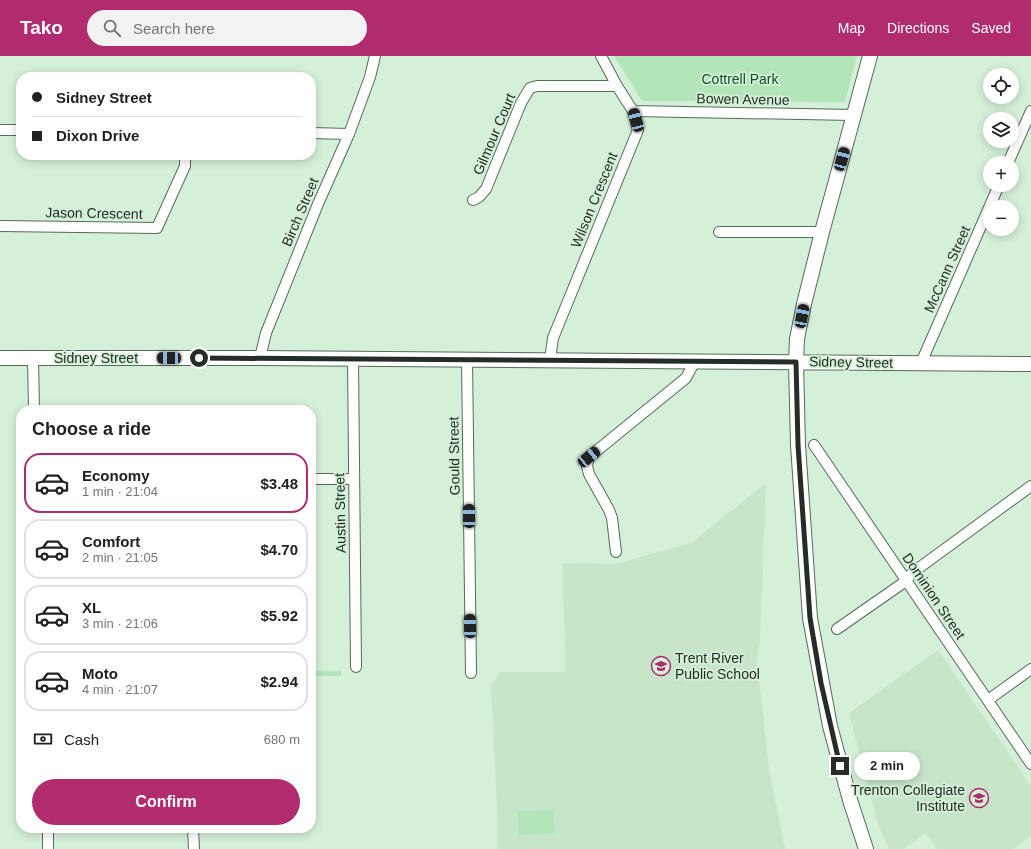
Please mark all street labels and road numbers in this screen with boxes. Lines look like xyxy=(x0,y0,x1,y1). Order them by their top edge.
street label: Bowen Avenue xyxy=(696,90,790,108)
street label: Gilmour Court xyxy=(470,91,518,177)
street label: Wilson Crescent xyxy=(567,150,621,250)
street label: Birch Street xyxy=(278,175,322,249)
street label: Jason Crescent xyxy=(45,204,143,222)
street label: McCann Street xyxy=(921,223,973,315)
street label: Sidney Street xyxy=(54,350,138,366)
street label: Sidney Street xyxy=(809,353,893,371)
street label: Gould Street xyxy=(445,416,463,495)
street label: Austin Street xyxy=(331,473,349,553)
street label: Dominion Street xyxy=(899,550,969,642)

